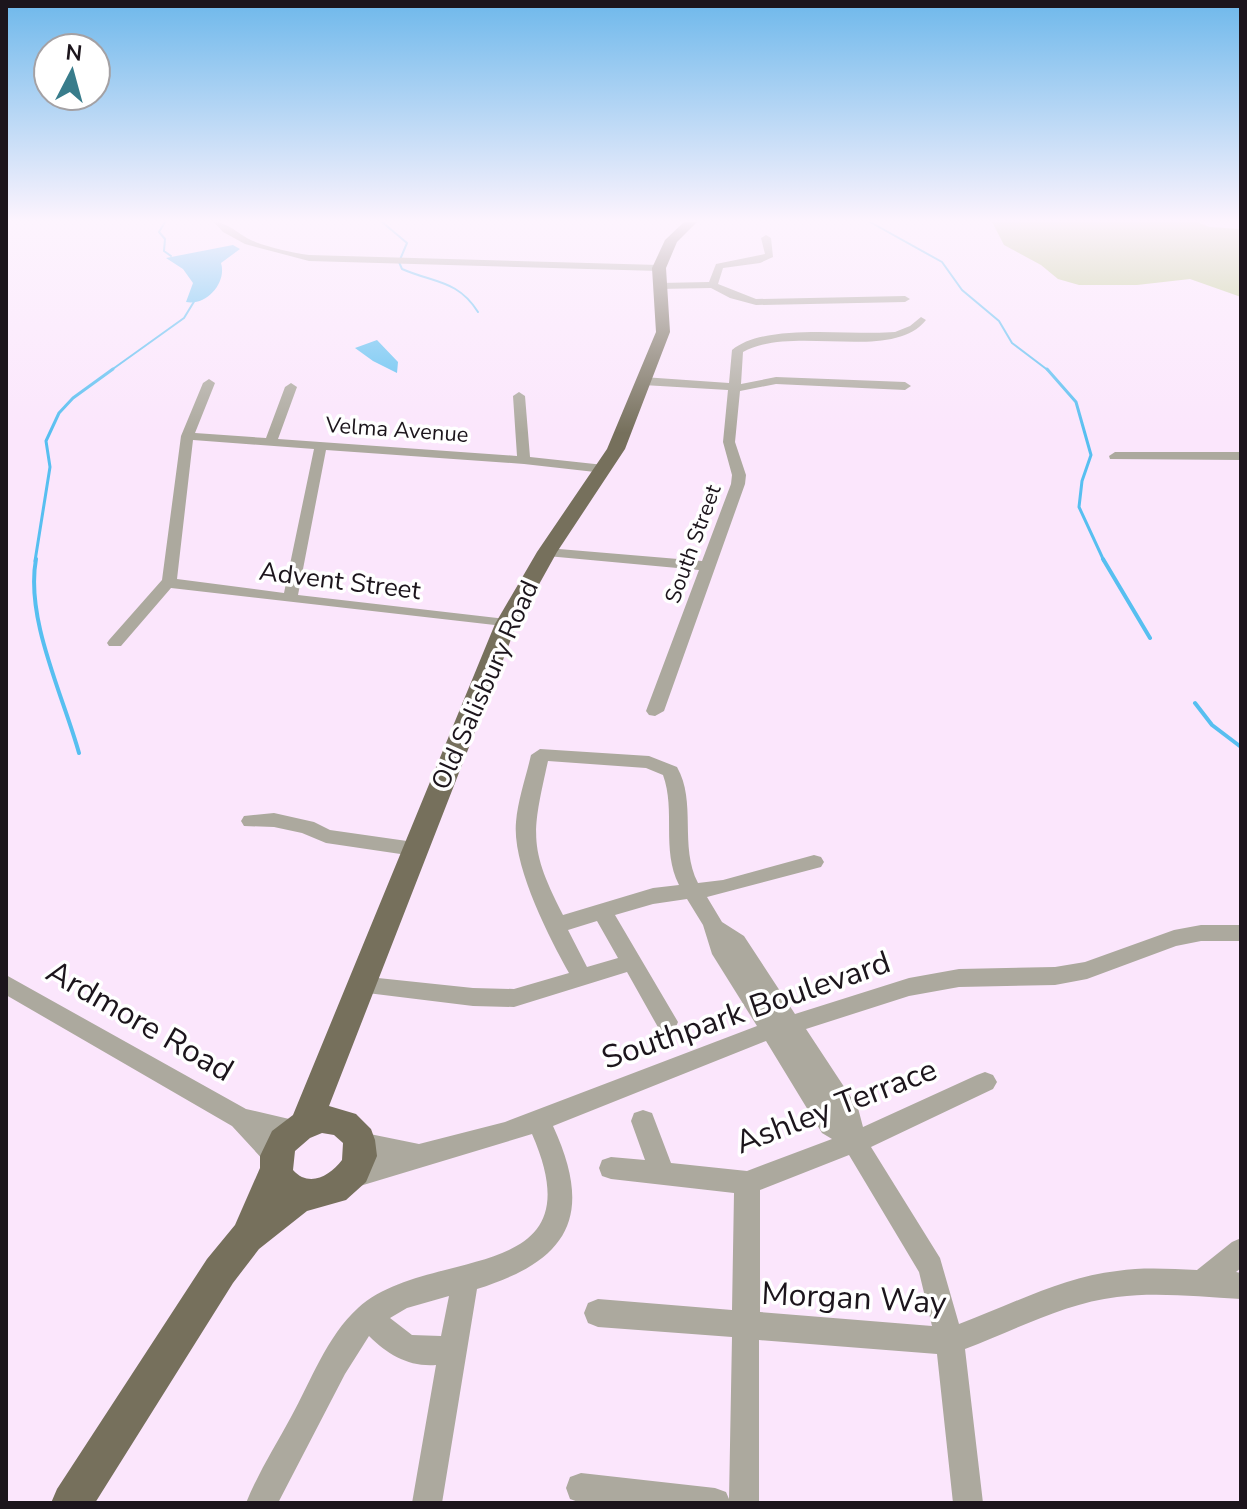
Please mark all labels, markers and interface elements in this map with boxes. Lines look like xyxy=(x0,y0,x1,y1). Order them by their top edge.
north arrow xyxy=(32,32,112,112)
text: N xyxy=(64,37,84,69)
street label: Velma Avenue xyxy=(324,410,469,450)
street label: South Street xyxy=(658,480,728,607)
street label: Advent Street xyxy=(257,554,424,608)
street label: Old Salisbury Road xyxy=(423,575,547,795)
street label: Southpark Boulevard xyxy=(596,940,896,1080)
street label: Ardmore Road xyxy=(39,950,241,1092)
street label: Ashley Terrace xyxy=(729,1048,943,1164)
street label: Morgan Way xyxy=(760,1272,948,1324)

